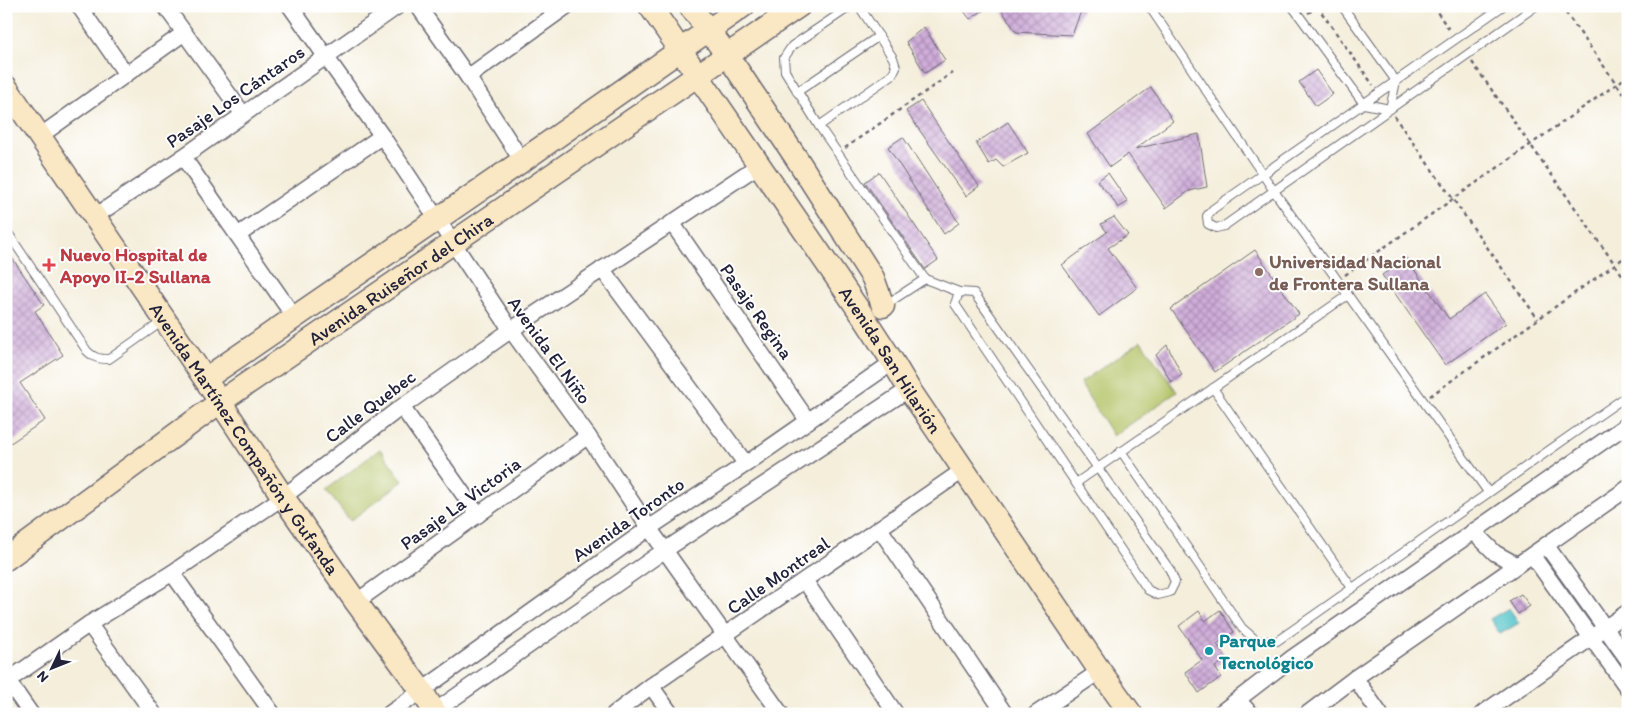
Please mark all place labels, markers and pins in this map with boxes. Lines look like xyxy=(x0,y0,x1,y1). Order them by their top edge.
place label: Nuevo Hospital de Apoyo II-2 Sullana xyxy=(59,243,211,288)
place label: Universidad Nacional de Frontera Sullana xyxy=(1269,250,1442,295)
marker: Nuevo Hospital de Apoyo II-2 Sullana xyxy=(42,258,56,272)
marker: Universidad Nacional de Frontera Sullana xyxy=(1253,266,1265,278)
place label: Parque Tecnológico xyxy=(1218,629,1314,674)
marker: Parque Tecnológico xyxy=(1203,645,1215,657)

